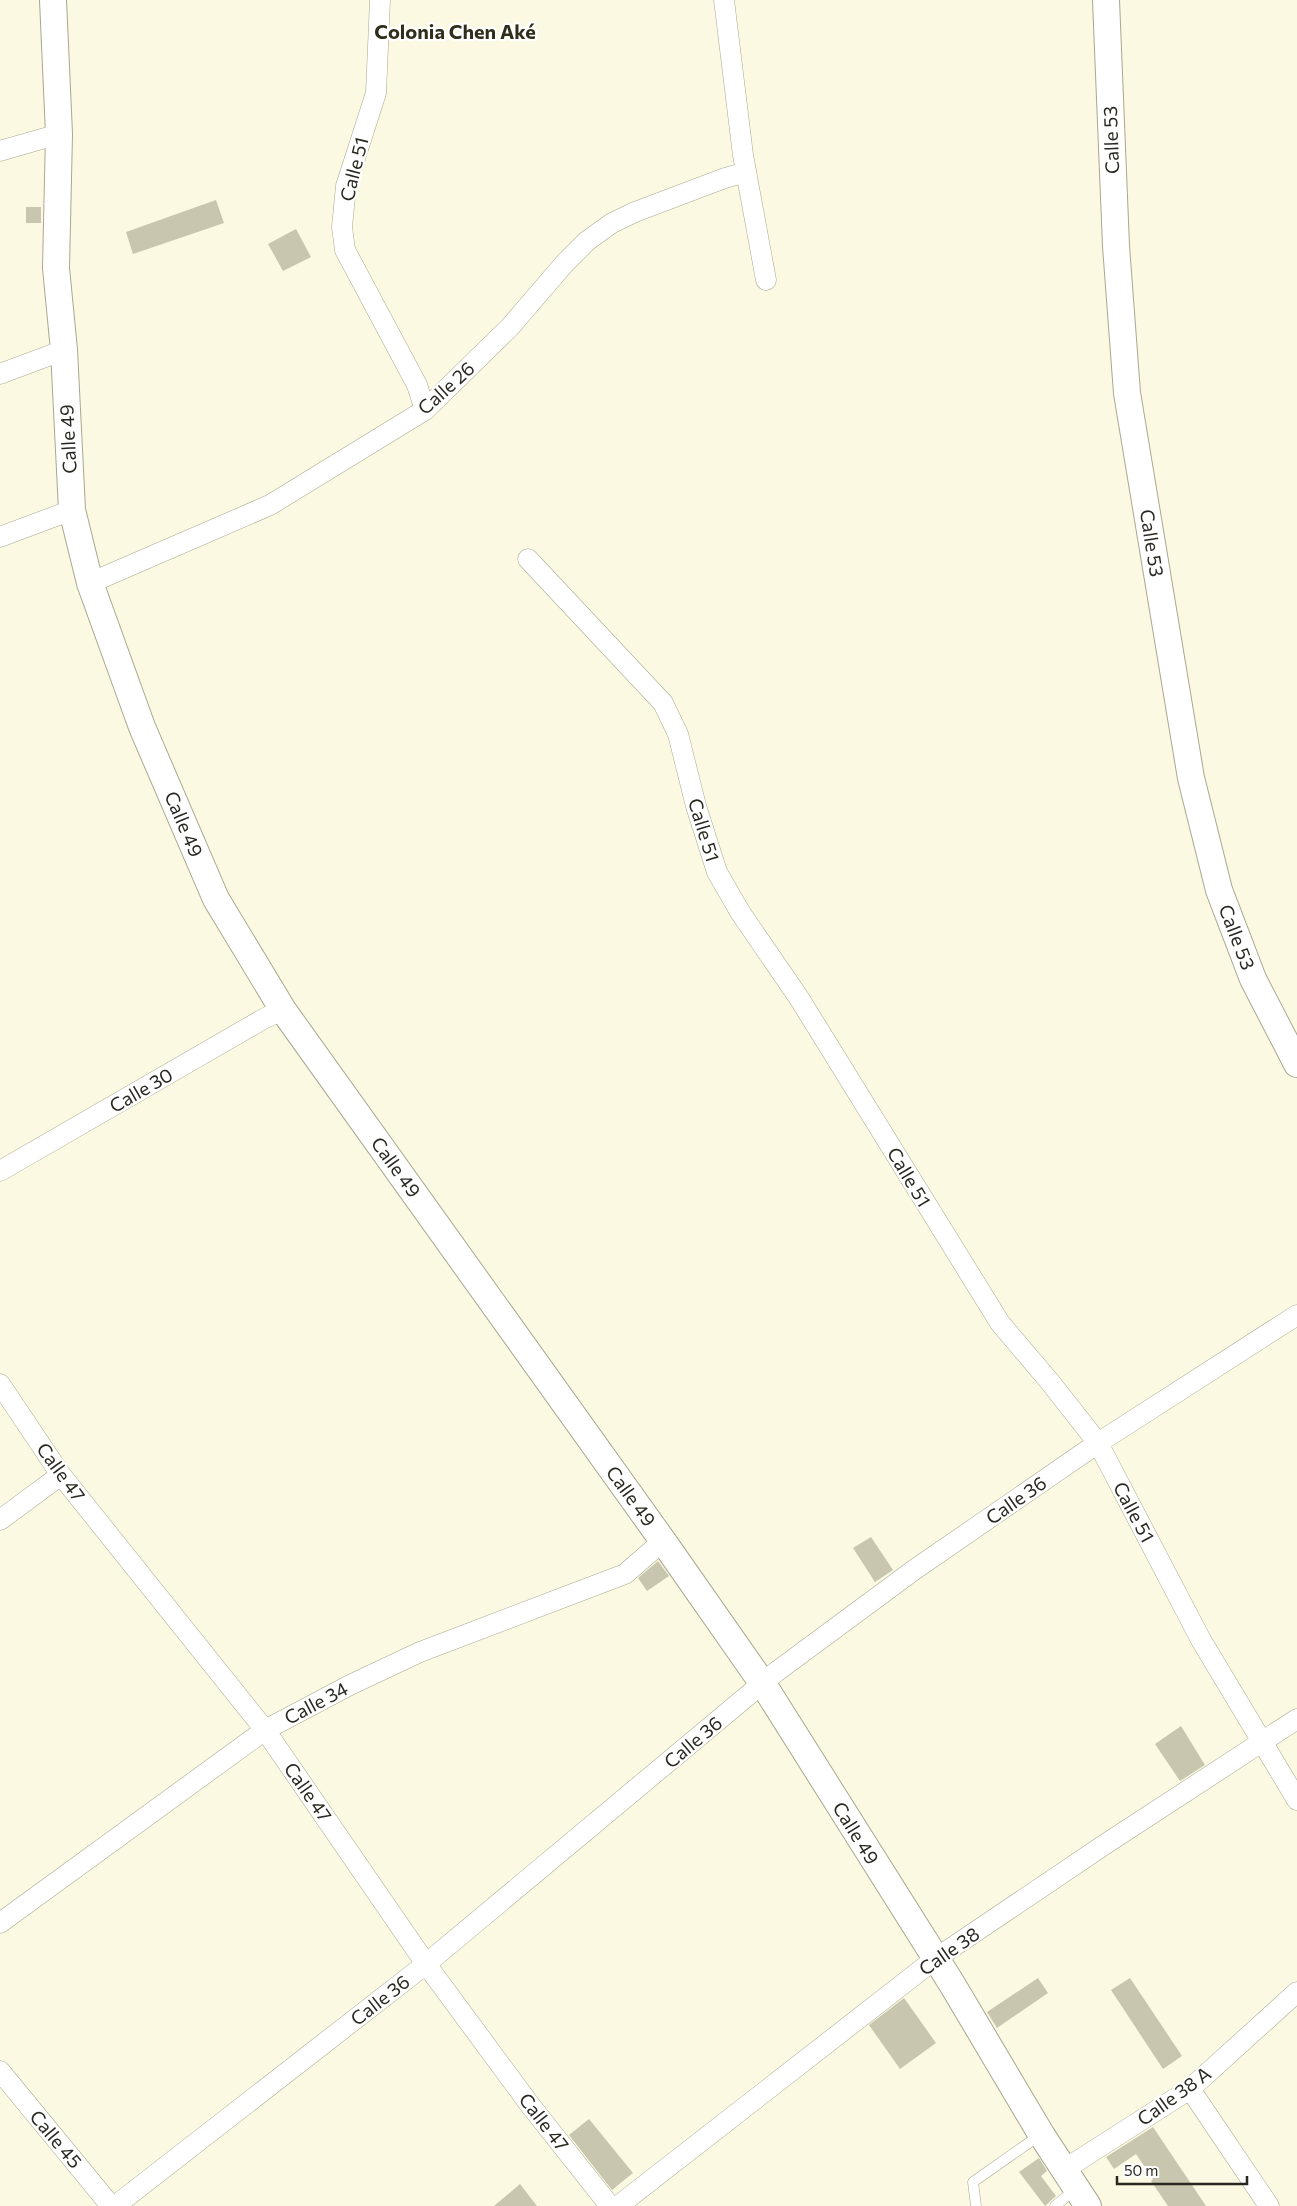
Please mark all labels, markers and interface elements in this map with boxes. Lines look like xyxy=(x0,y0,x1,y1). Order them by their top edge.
district label: Colonia Chen Aké xyxy=(374,19,536,43)
street label: Calle 53 xyxy=(1098,106,1123,174)
street label: Calle 51 xyxy=(334,134,373,203)
street label: Calle 26 xyxy=(413,356,479,419)
street label: Calle 49 xyxy=(54,404,81,474)
street label: Calle 53 xyxy=(1136,508,1169,578)
street label: Calle 49 xyxy=(160,787,209,860)
street label: Calle 51 xyxy=(684,795,725,864)
street label: Calle 53 xyxy=(1215,901,1260,973)
street label: Calle 30 xyxy=(105,1062,177,1117)
street label: Calle 49 xyxy=(367,1132,426,1201)
street label: Calle 51 xyxy=(883,1143,936,1211)
street label: Calle 47 xyxy=(32,1438,90,1506)
street label: Calle 49 xyxy=(602,1461,661,1530)
street label: Calle 36 xyxy=(981,1470,1050,1529)
street label: Calle 51 xyxy=(1109,1478,1160,1546)
street label: Calle 34 xyxy=(280,1676,351,1729)
street label: Calle 36 xyxy=(659,1711,726,1772)
street label: Calle 47 xyxy=(280,1758,337,1826)
street label: Calle 49 xyxy=(828,1797,885,1868)
street label: Calle 38 xyxy=(914,1921,983,1980)
street label: Calle 36 xyxy=(346,1969,414,2030)
street label: Calle 38 A xyxy=(1132,2061,1215,2130)
street label: Calle 47 xyxy=(515,2088,574,2155)
street label: Calle 45 xyxy=(26,2105,87,2172)
scale bar xyxy=(1117,2154,1247,2186)
text: 50 m xyxy=(1124,2161,1158,2179)

